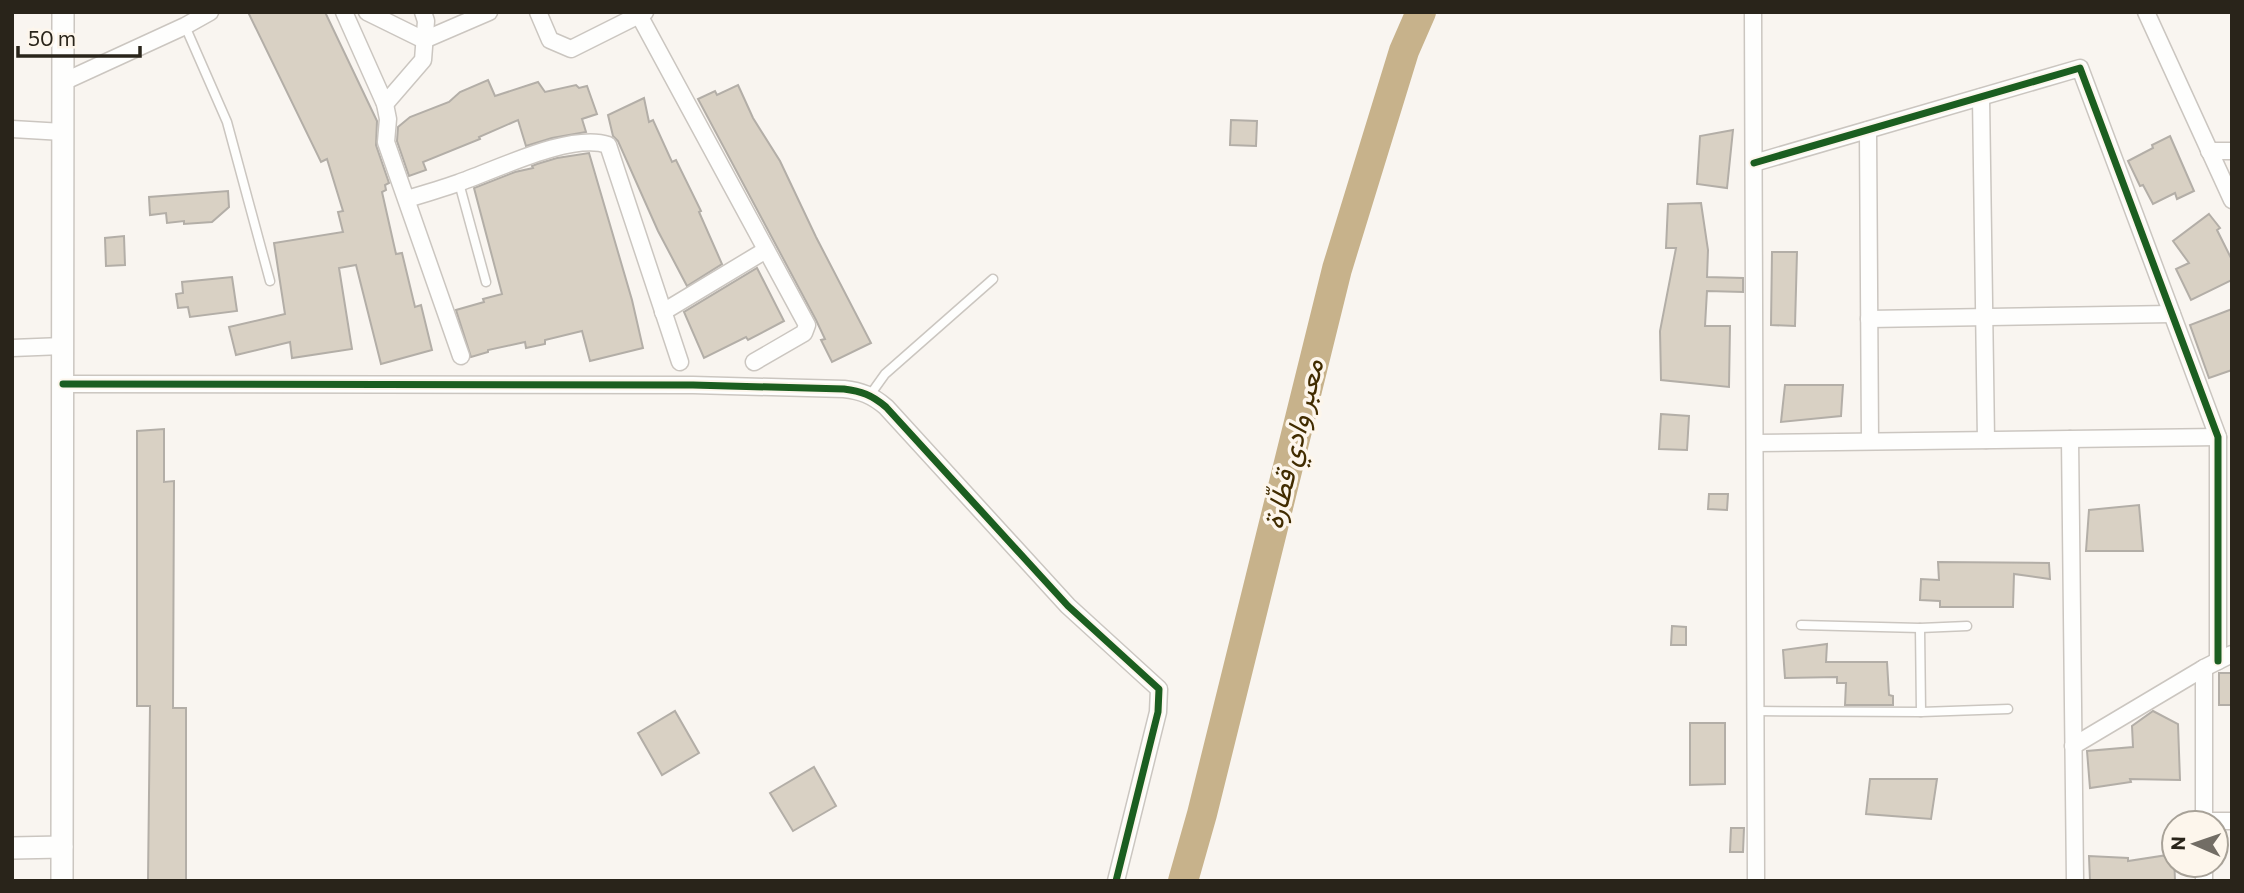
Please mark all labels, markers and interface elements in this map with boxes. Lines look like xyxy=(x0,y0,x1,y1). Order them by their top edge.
scale bar xyxy=(18,14,140,58)
text: 50 m xyxy=(28,25,76,50)
water label: معبر وادي قطّارة xyxy=(1255,354,1337,534)
north arrow xyxy=(2160,809,2230,879)
text: N xyxy=(2166,836,2189,851)

